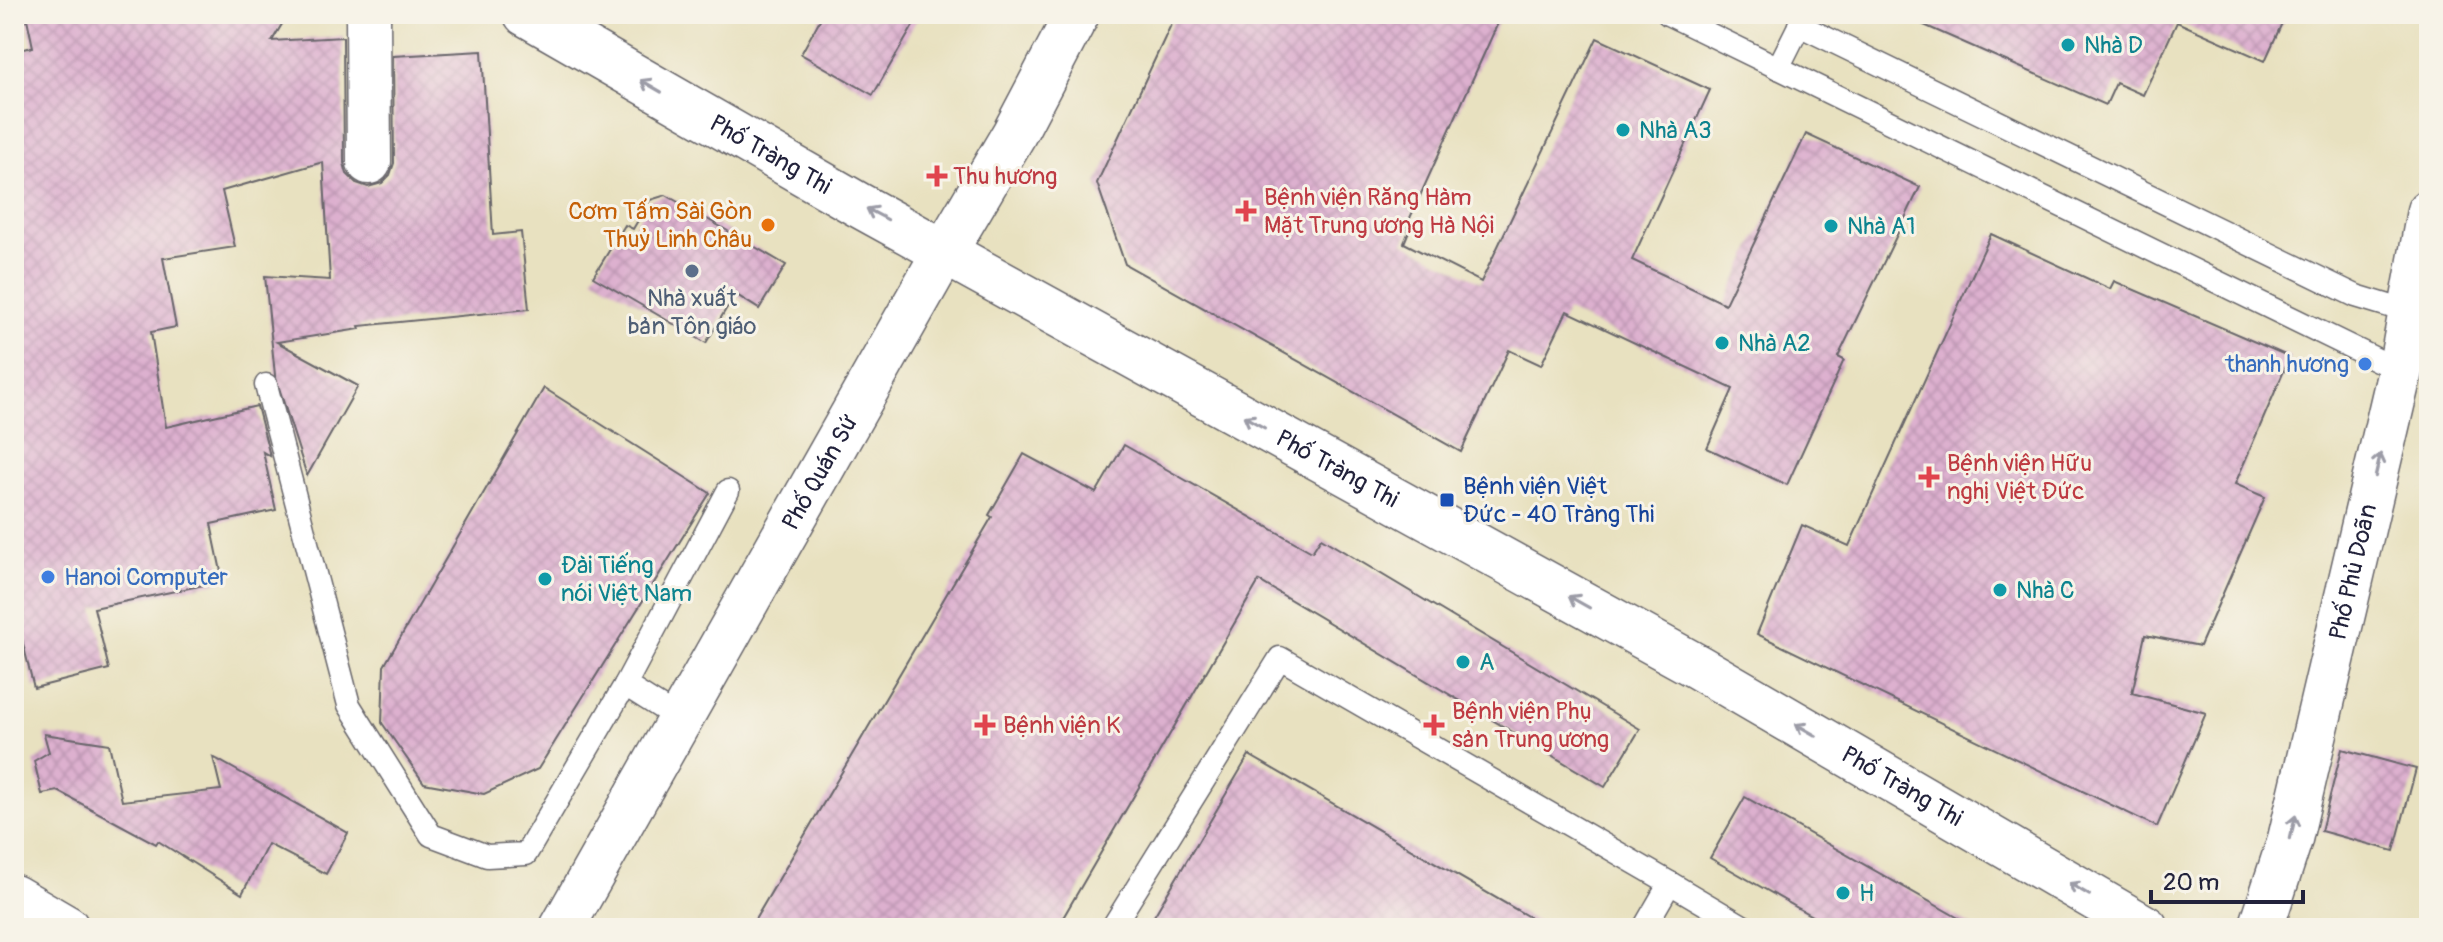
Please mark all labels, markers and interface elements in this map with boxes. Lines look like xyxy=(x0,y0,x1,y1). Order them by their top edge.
place label: Nhà D xyxy=(2084,31,2143,60)
marker: Nhà D xyxy=(2059,36,2077,54)
one-way arrow xyxy=(640,78,663,94)
street label: Phố Tràng Thi xyxy=(705,109,836,201)
place label: Nhà A3 xyxy=(1639,116,1712,145)
marker: Nhà A3 xyxy=(1614,121,1632,139)
place label: Thu hương xyxy=(953,162,1057,191)
marker: Thu hương xyxy=(928,167,946,185)
place label: Bệnh viện Răng Hàm Mặt Trung ương Hà Nội xyxy=(1264,183,1494,240)
place label: Cơm Tấm Sài Gòn Thuỷ Linh Châu xyxy=(568,197,752,254)
marker: Bệnh viện Răng Hàm Mặt Trung ương Hà Nội xyxy=(1235,200,1257,222)
one-way arrow xyxy=(865,206,889,222)
place label: Nhà A1 xyxy=(1847,212,1916,241)
marker: Cơm Tấm Sài Gòn Thuỷ Linh Châu xyxy=(759,216,777,234)
marker: Nhà A1 xyxy=(1822,217,1840,235)
marker: Nhà xuất bản Tôn giáo xyxy=(683,262,701,280)
place label: Nhà xuất bản Tôn giáo xyxy=(628,284,756,341)
place label: Nhà A2 xyxy=(1738,329,1811,358)
marker: Nhà A2 xyxy=(1713,334,1731,352)
place label: thanh hương xyxy=(2224,350,2349,379)
marker: thanh hương xyxy=(2356,355,2374,373)
street label: Phố Quán Sứ xyxy=(776,409,865,535)
one-way arrow xyxy=(1243,413,1266,429)
street label: Phố Tràng Thi xyxy=(1271,424,1403,514)
place label: Bệnh viện Hữu nghị Việt Đức xyxy=(1947,449,2092,506)
one-way arrow xyxy=(2371,453,2386,478)
marker: Bệnh viện Hữu nghị Việt Đức xyxy=(1918,466,1940,488)
place label: Bệnh viện Việt Đức - 40 Tràng Thi xyxy=(1463,472,1654,529)
marker: Bệnh viện Việt Đức - 40 Tràng Thi xyxy=(1438,491,1456,509)
street label: Phố Phủ Doãn xyxy=(2323,501,2383,643)
place label: Đài Tiếng nói Việt Nam xyxy=(561,551,692,608)
place label: Hanoi Computer xyxy=(64,563,228,592)
marker: Hanoi Computer xyxy=(39,568,57,586)
marker: Đài Tiếng nói Việt Nam xyxy=(536,570,554,588)
place label: Nhà C xyxy=(2016,576,2074,605)
marker: Nhà C xyxy=(1991,581,2009,599)
one-way arrow xyxy=(1568,593,1592,609)
place label: A xyxy=(1479,648,1495,677)
marker: A xyxy=(1454,653,1472,671)
place label: Bệnh viện Phụ sản Trung ương xyxy=(1452,697,1609,754)
place label: Bệnh viện K xyxy=(1003,711,1121,740)
marker: Bệnh viện K xyxy=(974,714,996,736)
marker: Bệnh viện Phụ sản Trung ương xyxy=(1423,714,1445,736)
one-way arrow xyxy=(1794,722,1818,737)
street label: Phố Tràng Thi xyxy=(1836,740,1968,833)
one-way arrow xyxy=(2286,815,2301,840)
scale bar xyxy=(2151,854,2303,904)
text: 20 m xyxy=(2163,868,2219,897)
place label: H xyxy=(1859,879,1874,908)
one-way arrow xyxy=(2068,881,2091,897)
marker: H xyxy=(1834,884,1852,902)

